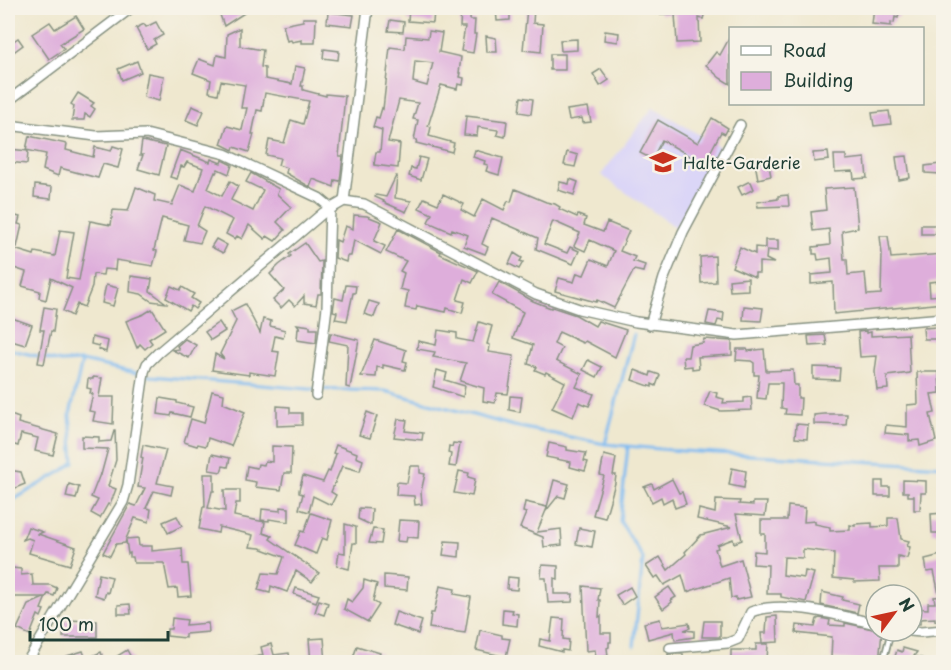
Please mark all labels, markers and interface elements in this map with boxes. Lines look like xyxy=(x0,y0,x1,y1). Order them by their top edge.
legend xyxy=(729,27,924,105)
text: Road xyxy=(783,36,827,63)
text: Building xyxy=(783,66,853,93)
school or university icon: Halte-Garderie xyxy=(648,147,678,177)
place label: Halte-Garderie xyxy=(683,150,801,174)
north arrow xyxy=(864,583,924,643)
text: N xyxy=(894,592,921,616)
scale bar xyxy=(30,604,168,642)
text: 100 m xyxy=(39,610,94,637)

